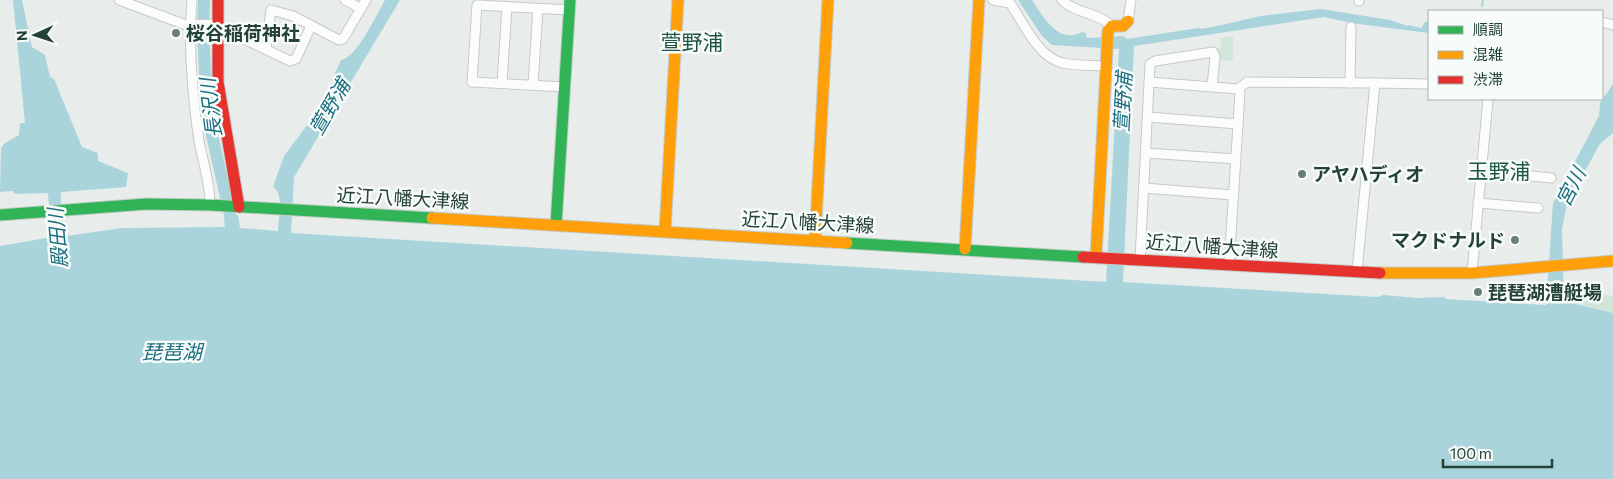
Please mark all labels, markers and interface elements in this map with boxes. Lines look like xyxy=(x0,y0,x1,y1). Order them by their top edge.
north arrow xyxy=(10,10,60,60)
legend xyxy=(1428,10,1603,100)
text: 順調 xyxy=(1473,20,1503,38)
place label: 桜谷稲荷神社 xyxy=(186,21,300,44)
marker: 桜谷稲荷神社 xyxy=(170,27,182,39)
district label: 萱野浦 xyxy=(661,29,724,54)
text: N xyxy=(13,30,30,41)
text: 混雑 xyxy=(1473,45,1503,63)
water label: 萱野浦 xyxy=(1108,68,1136,133)
text: 渋滞 xyxy=(1473,70,1503,88)
water label: 萱野浦 xyxy=(304,72,356,138)
water label: 長沢川 xyxy=(194,75,226,139)
district label: 玉野浦 xyxy=(1468,158,1531,183)
water label: 宮川 xyxy=(1550,161,1591,210)
place label: アヤハディオ xyxy=(1312,162,1424,185)
marker: アヤハディオ xyxy=(1296,168,1308,180)
street label: 近江八幡大津線 xyxy=(336,183,470,212)
water label: 殿田川 xyxy=(42,205,72,269)
street label: 近江八幡大津線 xyxy=(741,207,875,236)
place label: マクドナルド xyxy=(1391,228,1505,251)
street label: 近江八幡大津線 xyxy=(1145,229,1279,262)
marker: マクドナルド xyxy=(1509,234,1521,246)
place label: 琵琶湖漕艇場 xyxy=(1488,280,1602,303)
marker: 琵琶湖漕艇場 xyxy=(1472,286,1484,298)
water label: 琵琶湖 xyxy=(142,339,205,363)
scale bar xyxy=(1443,436,1552,468)
text: 100 m xyxy=(1450,444,1492,462)

